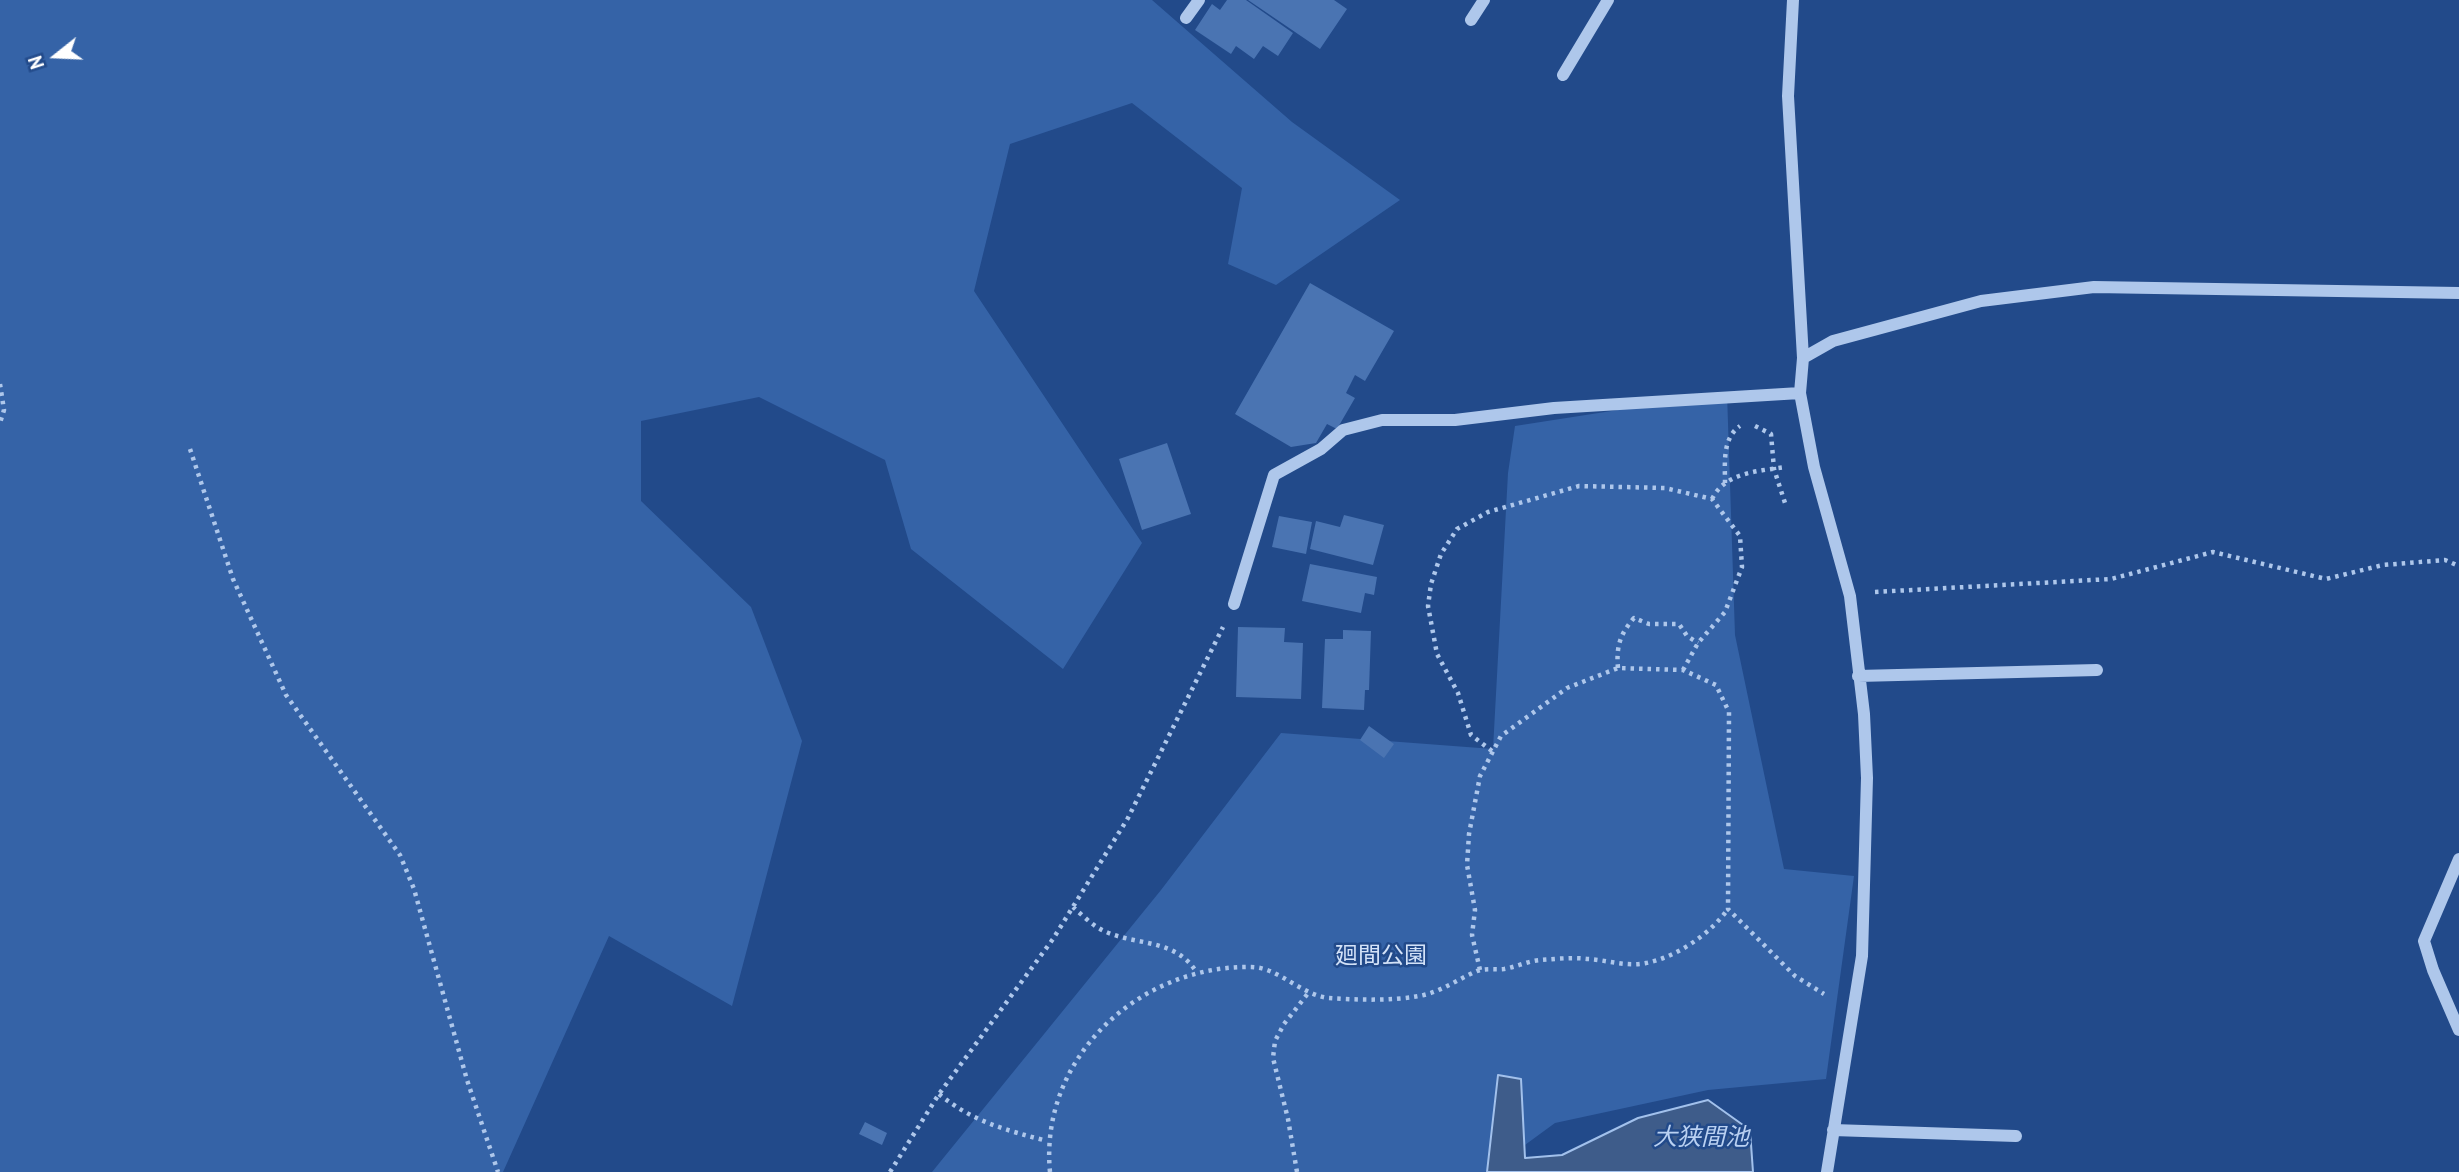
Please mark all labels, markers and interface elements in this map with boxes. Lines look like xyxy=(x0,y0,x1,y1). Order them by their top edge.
north arrow xyxy=(21,21,91,91)
text: N xyxy=(23,53,49,72)
park label: 廻間公園 xyxy=(1335,942,1427,970)
water label: 大狭間池 xyxy=(1653,1124,1749,1152)

